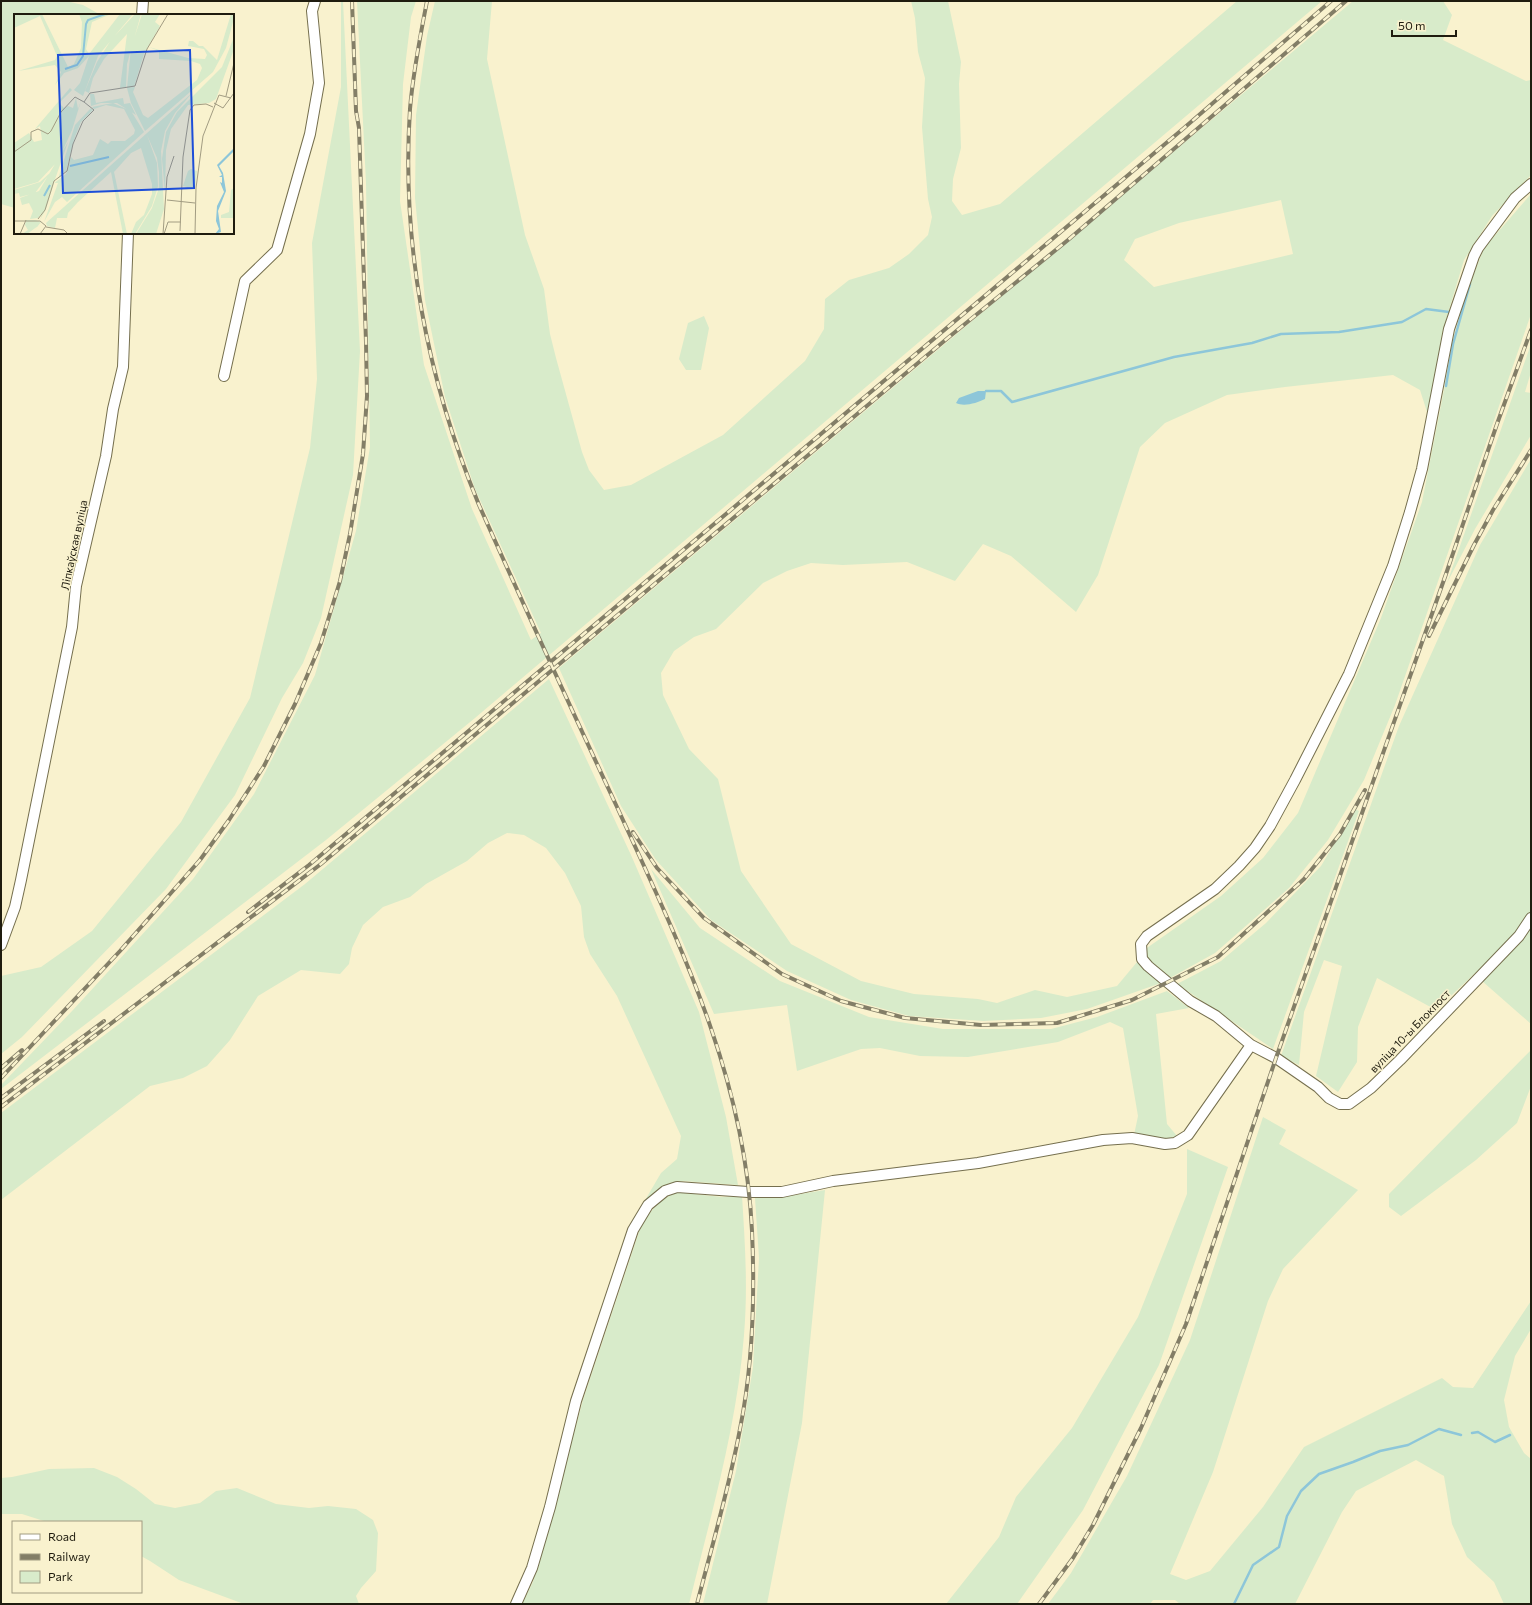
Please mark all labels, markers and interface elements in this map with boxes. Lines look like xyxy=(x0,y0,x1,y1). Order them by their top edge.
scale bar xyxy=(1392,12,1456,38)
inset map xyxy=(14,14,234,234)
text: 50 m xyxy=(1398,18,1426,32)
street label: Ліпкаўская вуліца xyxy=(58,499,89,591)
street label: вуліца 10-ы Блокпост xyxy=(1367,986,1453,1075)
legend xyxy=(12,1521,142,1593)
text: Road xyxy=(48,1529,76,1543)
text: Railway xyxy=(48,1549,90,1563)
text: Park xyxy=(48,1569,74,1583)

